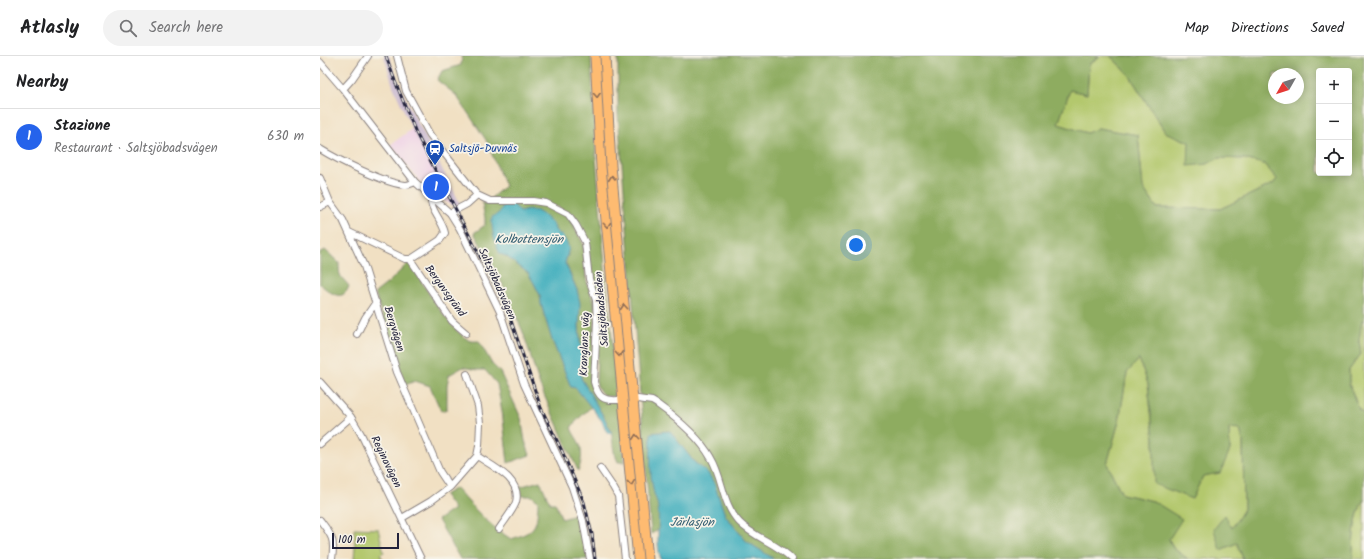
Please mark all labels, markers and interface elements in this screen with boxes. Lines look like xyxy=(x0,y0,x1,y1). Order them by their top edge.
search box xyxy=(103,10,383,46)
text: Atlasly xyxy=(20,13,79,43)
text: Search here xyxy=(149,16,223,40)
icon: search xyxy=(117,17,139,39)
text: Map xyxy=(1184,17,1209,39)
text: Directions xyxy=(1231,17,1289,39)
text: Saved xyxy=(1311,17,1344,39)
north arrow xyxy=(1268,68,1304,104)
map controls xyxy=(1316,68,1352,176)
button: + xyxy=(1316,68,1352,104)
text: Nearby xyxy=(16,69,68,96)
one-way arrow xyxy=(593,92,602,98)
button: − xyxy=(1316,104,1352,140)
text: Stazione xyxy=(54,114,110,138)
text: 1 xyxy=(27,126,31,147)
text: 630 m xyxy=(267,126,304,147)
text: Restaurant · Saltsjöbadsvägen xyxy=(54,138,218,159)
station icon: Saltsjö-Duvnäs xyxy=(424,138,446,166)
place label: Saltsjö-Duvnäs xyxy=(449,140,518,158)
button: locate xyxy=(1316,140,1352,176)
pin: 1 xyxy=(423,172,449,202)
one-way arrow xyxy=(608,175,617,181)
one-way arrow xyxy=(602,222,611,228)
water label: Kolbottensjön xyxy=(495,230,565,249)
your location xyxy=(846,235,866,255)
street label: Saltsjöbadsvägen xyxy=(473,245,521,323)
street label: Berguvsgränd xyxy=(420,261,470,321)
street label: Saltsjöbadsleden xyxy=(590,270,614,347)
street label: Bergvägen xyxy=(379,304,409,354)
one-way arrow xyxy=(620,304,629,310)
street label: Kranglans väg xyxy=(575,312,595,376)
one-way arrow xyxy=(614,351,623,357)
street label: Reginavägen xyxy=(366,433,406,491)
one-way arrow xyxy=(632,434,641,440)
one-way arrow xyxy=(627,480,636,486)
water label: Järlasjön xyxy=(670,513,715,532)
scale bar xyxy=(332,531,399,550)
text: 100 m xyxy=(338,531,366,549)

